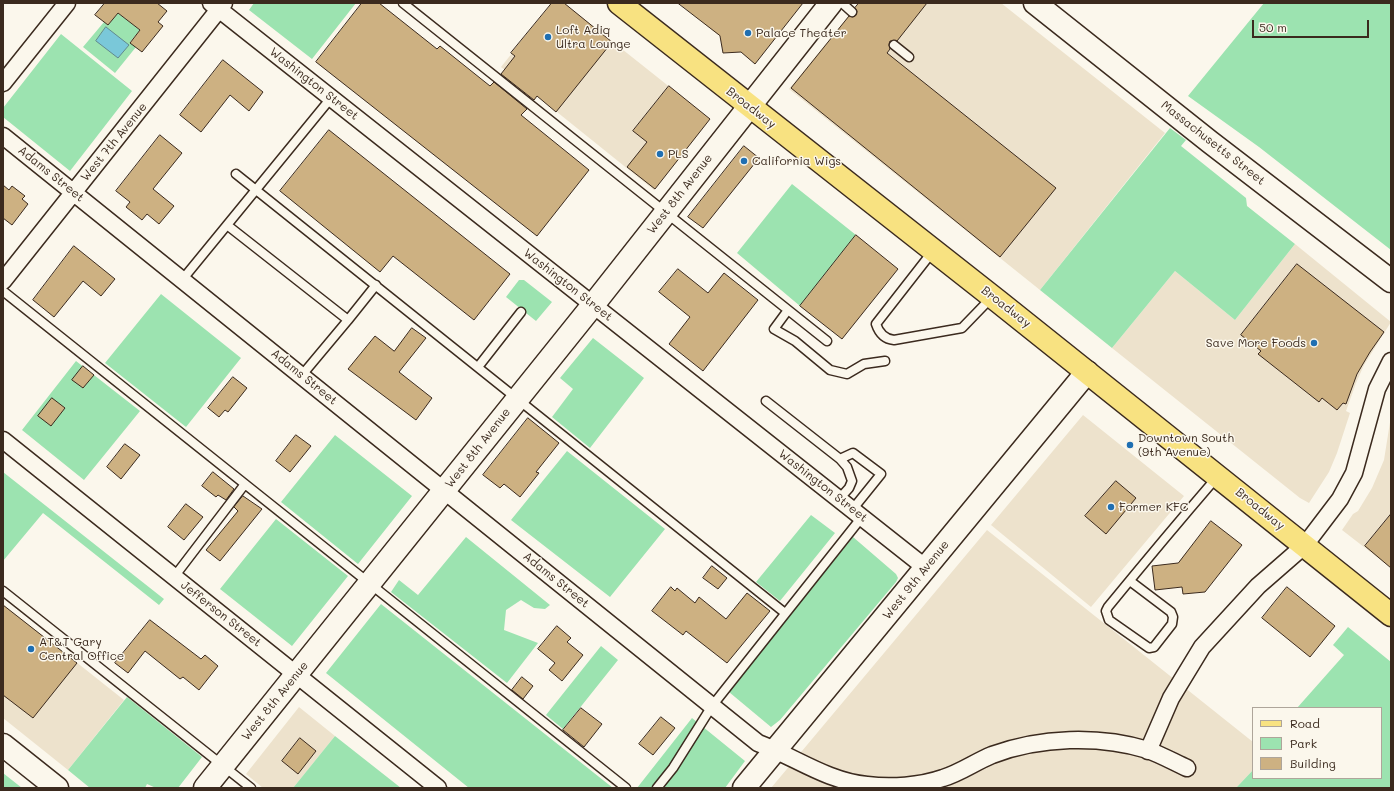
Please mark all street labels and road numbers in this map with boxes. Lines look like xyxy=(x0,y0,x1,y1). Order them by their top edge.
street label: Washington Street xyxy=(267,45,361,123)
street label: Broadway xyxy=(723,84,779,132)
street label: Massachusetts Street xyxy=(1158,98,1268,188)
street label: West 7th Avenue xyxy=(78,100,150,184)
street label: Adams Street xyxy=(15,143,87,205)
street label: West 8th Avenue xyxy=(644,151,716,237)
street label: Washington Street xyxy=(521,246,615,324)
street label: Broadway xyxy=(978,283,1034,331)
street label: Adams Street xyxy=(268,346,340,408)
street label: West 8th Avenue xyxy=(442,405,514,491)
street label: Washington Street xyxy=(776,447,870,525)
street label: Broadway xyxy=(1233,485,1287,533)
street label: West 9th Avenue xyxy=(880,538,952,622)
street label: Adams Street xyxy=(520,549,592,611)
street label: Jefferson Street xyxy=(178,578,264,650)
street label: West 8th Avenue xyxy=(239,659,311,743)

